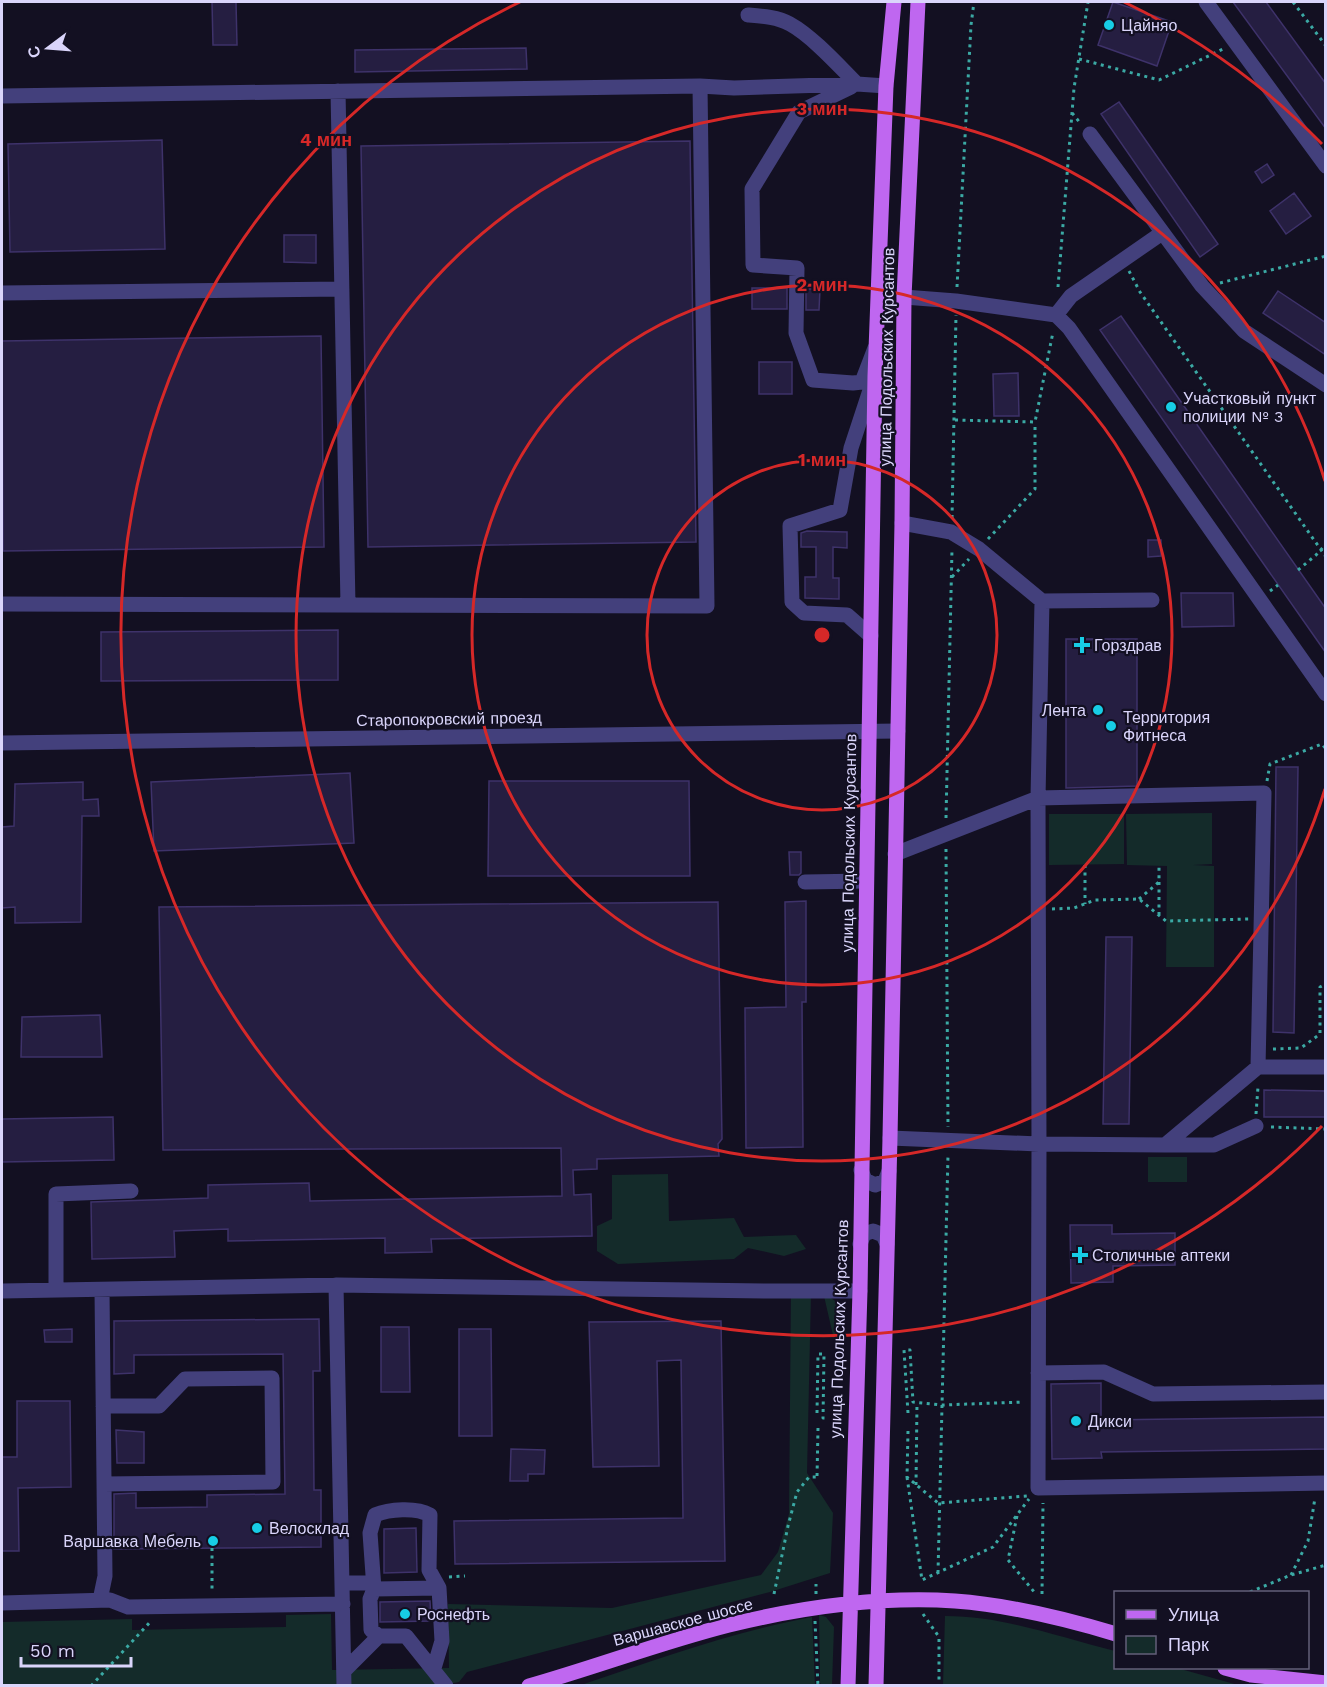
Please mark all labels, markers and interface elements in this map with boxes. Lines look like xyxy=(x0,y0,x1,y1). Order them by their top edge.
place label: Цайняо xyxy=(1121,16,1178,35)
north arrow xyxy=(18,18,78,78)
marker: Цайняо xyxy=(1102,18,1116,32)
text: С xyxy=(23,43,45,60)
text: 3 мин xyxy=(796,98,848,119)
text: 4 мин xyxy=(300,129,352,150)
street label: улица Подольских Курсантов xyxy=(876,247,898,467)
text: 2 мин xyxy=(796,274,848,295)
place label: Участковый пункт полиции № 3 xyxy=(1183,389,1317,426)
marker: Участковый пункт полиции № 3 xyxy=(1164,400,1178,414)
text: 1 мин xyxy=(798,449,846,470)
centre of rings xyxy=(812,625,832,645)
place label: Горздрав xyxy=(1094,636,1162,655)
marker: Горздрав xyxy=(1075,638,1089,652)
place label: Лента xyxy=(1042,701,1086,720)
marker: Лента xyxy=(1091,703,1105,717)
street label: Старопокровский проезд xyxy=(356,708,543,730)
place label: Территория Фитнеса xyxy=(1123,708,1210,745)
marker: Территория Фитнеса xyxy=(1104,719,1118,733)
street label: улица Подольских Курсантов xyxy=(838,733,860,953)
street label: улица Подольских Курсантов xyxy=(826,1219,852,1439)
place label: Столичные аптеки xyxy=(1092,1246,1230,1265)
marker: Столичные аптеки xyxy=(1073,1248,1087,1262)
place label: Дикси xyxy=(1088,1412,1132,1431)
marker: Дикси xyxy=(1069,1414,1083,1428)
place label: Велосклад xyxy=(269,1519,350,1538)
marker: Велосклад xyxy=(250,1521,264,1535)
place label: Варшавка Мебель xyxy=(63,1532,201,1551)
marker: Варшавка Мебель xyxy=(206,1534,220,1548)
legend xyxy=(1114,1591,1309,1669)
street label: Варшавское шоссе xyxy=(611,1594,755,1650)
text: Улица xyxy=(1168,1604,1220,1625)
place label: Роснефть xyxy=(417,1605,490,1624)
marker: Роснефть xyxy=(398,1607,412,1621)
scale bar xyxy=(21,1630,130,1668)
text: Парк xyxy=(1168,1634,1209,1655)
text: 50 m xyxy=(30,1640,75,1661)

